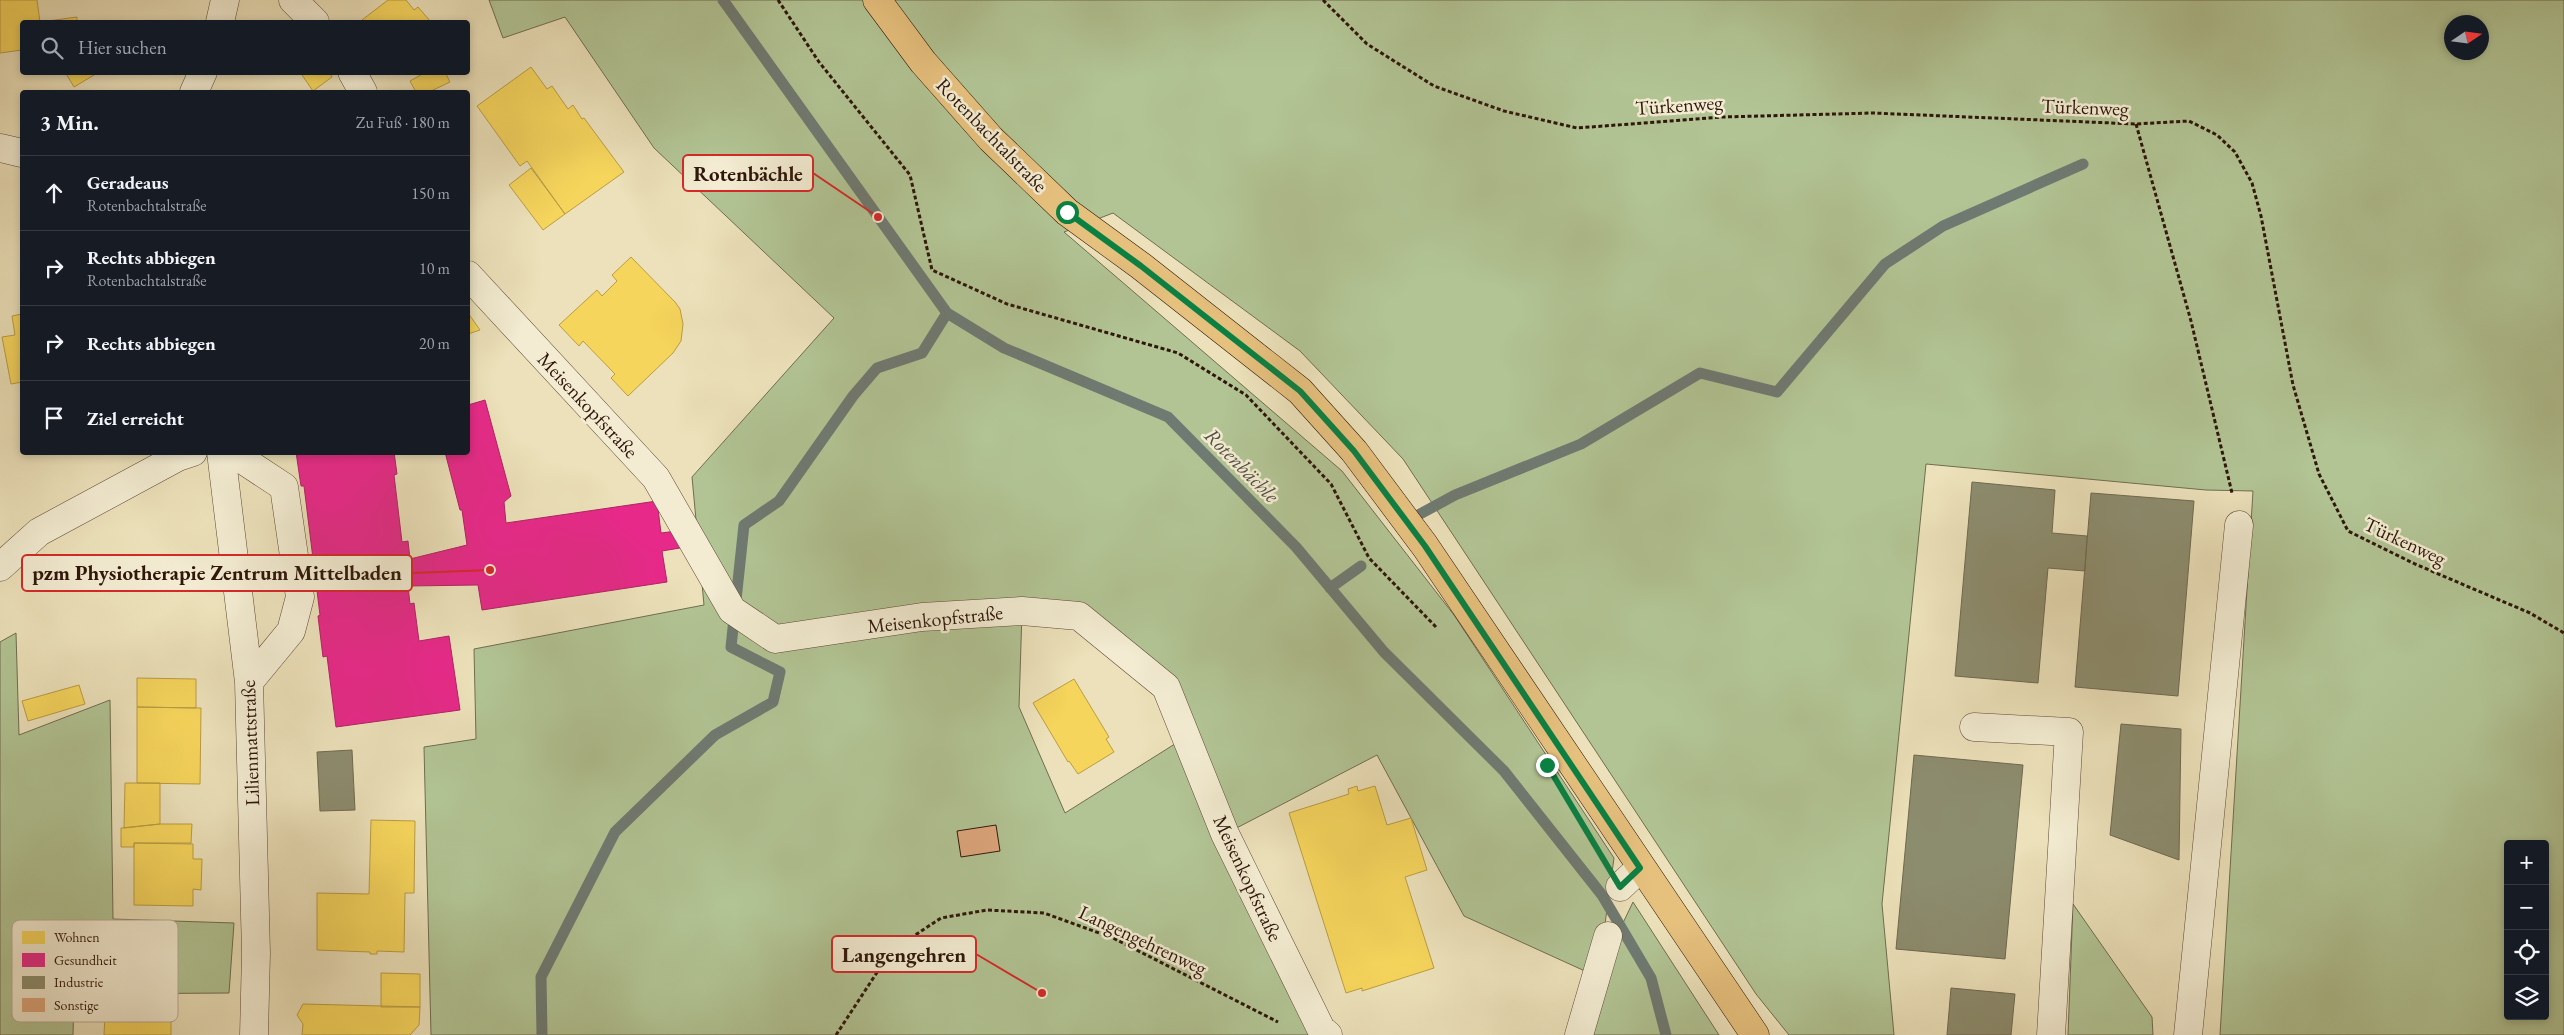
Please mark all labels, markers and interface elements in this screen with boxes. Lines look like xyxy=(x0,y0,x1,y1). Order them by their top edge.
north arrow xyxy=(2444,15,2489,60)
search box xyxy=(20,20,470,75)
icon: search xyxy=(38,34,66,62)
text: Hier suchen xyxy=(78,35,167,60)
street label: Rotenbachtalstraße xyxy=(931,72,1053,198)
street label: Türkenweg xyxy=(1634,89,1724,121)
street label: Türkenweg xyxy=(2041,92,2130,122)
text: 3 Min. xyxy=(40,109,99,136)
text: Zu Fuß · 180 m xyxy=(356,112,450,133)
callout: Rotenbächle xyxy=(683,155,813,191)
text: Rotenbächle xyxy=(693,160,803,187)
text: Geradeaus xyxy=(87,170,169,195)
icon: ahead xyxy=(40,179,68,207)
text: 150 m xyxy=(411,183,450,204)
text: Rotenbachtalstraße xyxy=(87,195,207,216)
route start xyxy=(1056,201,1079,224)
text: Rechts abbiegen xyxy=(87,245,216,270)
icon: right xyxy=(40,254,68,282)
text: 10 m xyxy=(419,258,450,279)
text: Rotenbachtalstraße xyxy=(87,270,207,291)
icon: right xyxy=(40,329,68,357)
text: Rechts abbiegen xyxy=(87,331,216,356)
text: 20 m xyxy=(419,333,450,354)
street label: Meisenkopfstraße xyxy=(532,346,644,464)
icon: arrive xyxy=(40,404,68,432)
text: Ziel erreicht xyxy=(87,406,184,431)
water label: Rotenbächle xyxy=(1199,422,1286,509)
street label: Türkenweg xyxy=(2360,511,2450,571)
callout: pzm Physiotherapie Zentrum Mittelbaden xyxy=(22,555,412,591)
text: pzm Physiotherapie Zentrum Mittelbaden xyxy=(32,559,402,586)
street label: Meisenkopfstraße xyxy=(866,599,1004,639)
street label: Lilienmattstraße xyxy=(235,679,265,806)
route end xyxy=(1536,754,1559,777)
street label: Meisenkopfstraße xyxy=(1207,811,1289,945)
map controls xyxy=(2504,840,2549,1020)
button: + xyxy=(2504,840,2549,885)
button: − xyxy=(2504,885,2549,930)
street label: Langengehrenweg xyxy=(1075,899,1211,981)
legend xyxy=(12,920,178,1022)
text: Wohnen xyxy=(54,928,100,946)
button: locate xyxy=(2504,930,2549,975)
callout: Langengehren xyxy=(832,936,976,972)
text: Langengehren xyxy=(842,941,966,968)
text: Gesundheit xyxy=(54,951,117,969)
text: Industrie xyxy=(54,973,104,991)
button: layers xyxy=(2504,975,2549,1020)
text: Sonstige xyxy=(54,996,99,1014)

